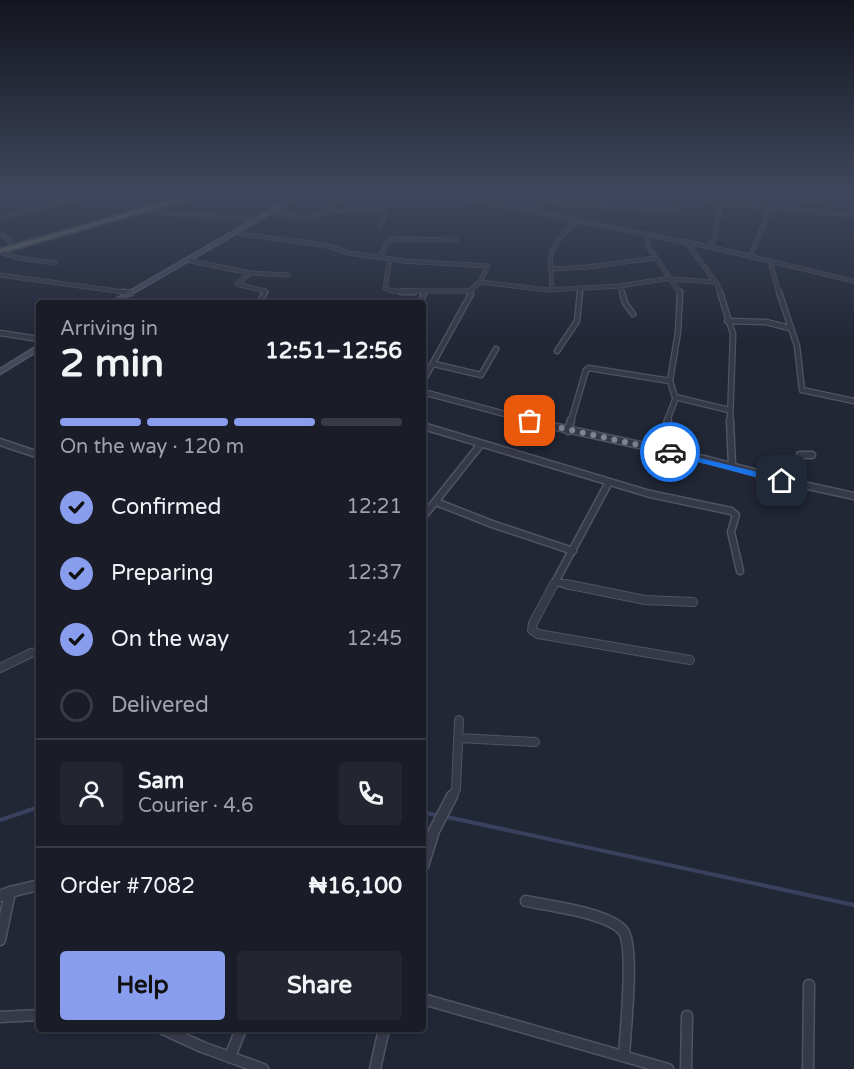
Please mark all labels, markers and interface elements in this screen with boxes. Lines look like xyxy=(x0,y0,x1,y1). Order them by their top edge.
text: Arriving in xyxy=(60,317,158,341)
text: 12:51–12:56 xyxy=(265,338,402,364)
text: 2 min xyxy=(60,340,164,387)
pin xyxy=(504,395,555,446)
icon: bag xyxy=(513,404,546,437)
courier xyxy=(640,422,700,482)
text: On the way · 120 m xyxy=(60,435,244,459)
icon: car xyxy=(654,436,687,469)
pin xyxy=(756,455,807,506)
icon: home xyxy=(765,464,798,497)
icon: check xyxy=(60,491,93,524)
text: Confirmed xyxy=(111,494,221,520)
text: 12:21 xyxy=(347,495,402,519)
icon: check xyxy=(60,557,93,590)
text: Preparing xyxy=(111,560,214,586)
text: 12:37 xyxy=(347,561,402,585)
icon: check xyxy=(60,623,93,656)
text: On the way xyxy=(111,626,229,652)
text: 12:45 xyxy=(347,627,402,651)
text: Delivered xyxy=(111,692,209,718)
button: person xyxy=(60,762,123,825)
button: phone xyxy=(339,762,402,825)
text: Sam xyxy=(138,768,184,794)
text: Courier · 4.6 xyxy=(138,794,253,818)
text: Order #7082 xyxy=(60,873,195,899)
text: ₦16,100 xyxy=(309,873,402,899)
button: Help xyxy=(60,951,225,1020)
button: Share xyxy=(237,951,402,1020)

